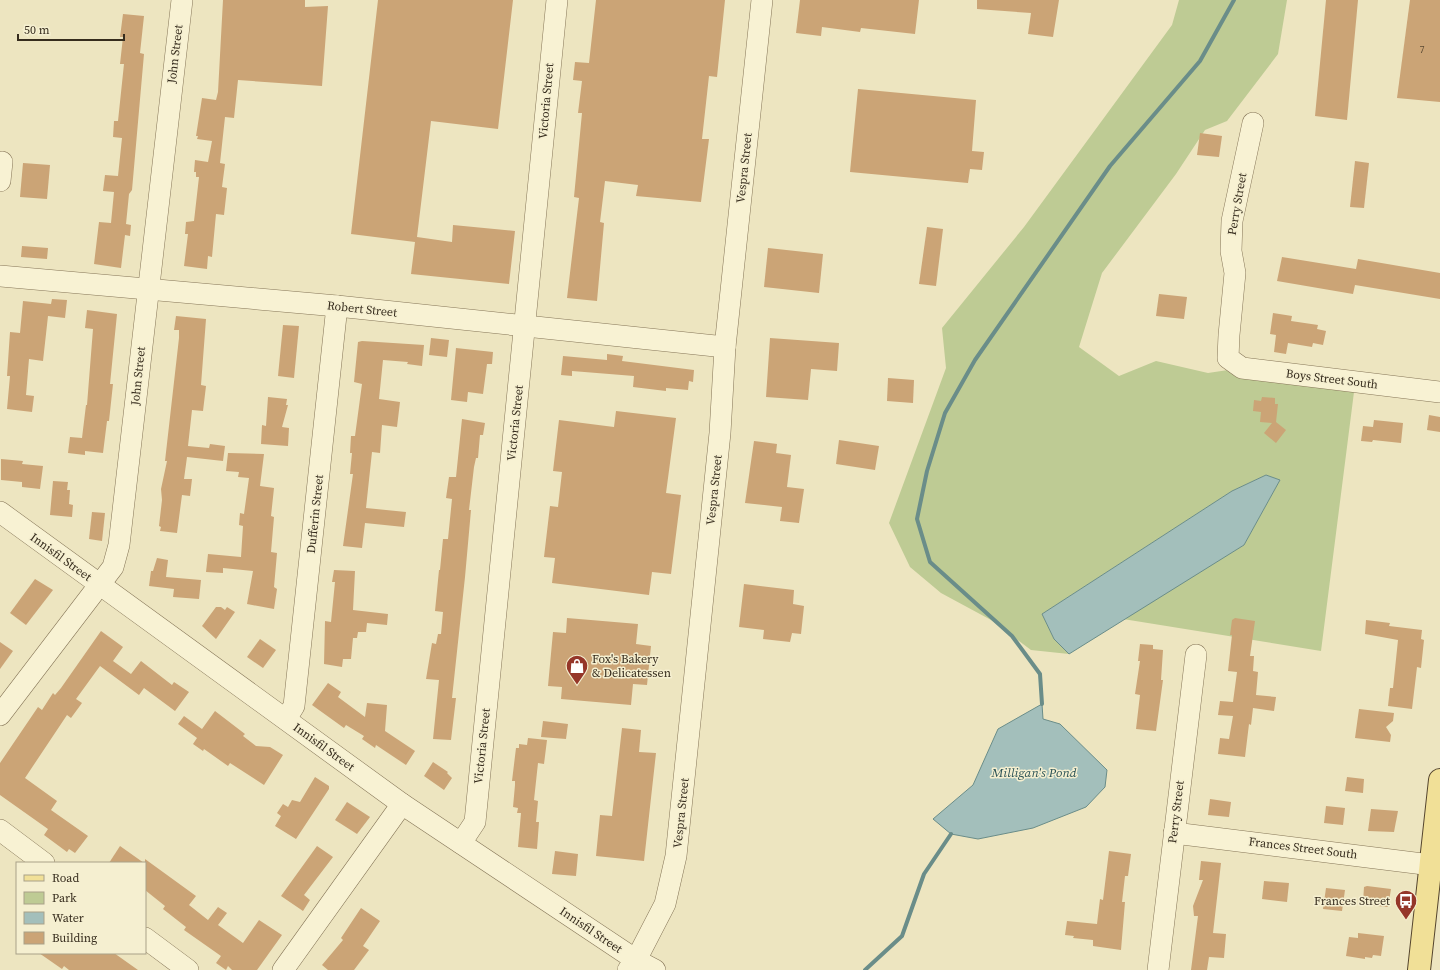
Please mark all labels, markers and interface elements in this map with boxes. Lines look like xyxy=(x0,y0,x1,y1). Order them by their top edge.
scale bar xyxy=(18,16,124,42)
text: 50 m xyxy=(24,22,50,38)
street label: John Street xyxy=(163,24,187,85)
house number: 7 xyxy=(1420,43,1425,56)
street label: Victoria Street xyxy=(535,62,557,140)
street label: Vespra Street xyxy=(732,132,756,204)
street label: Perry Street xyxy=(1224,171,1250,237)
street label: Robert Street xyxy=(326,297,398,321)
street label: John Street xyxy=(127,346,149,407)
street label: Boys Street South xyxy=(1285,365,1379,393)
street label: Victoria Street xyxy=(503,384,527,462)
street label: Vespra Street xyxy=(702,454,726,526)
street label: Dufferin Street xyxy=(303,474,327,554)
street label: Innisfil Street xyxy=(27,529,95,585)
place label: Fox's Bakery & Delicatessen xyxy=(592,651,671,681)
shop icon: Fox's Bakery & Delicatessen xyxy=(564,653,590,686)
street label: Victoria Street xyxy=(470,707,494,785)
street label: Innisfil Street xyxy=(290,719,358,775)
water label: Milligan's Pond xyxy=(990,764,1077,781)
street label: Vespra Street xyxy=(669,777,693,849)
street label: Perry Street xyxy=(1164,780,1188,844)
street label: Frances Street South xyxy=(1248,833,1358,863)
legend xyxy=(16,862,146,954)
text: Road xyxy=(52,870,79,886)
bus stop icon: Frances Street xyxy=(1393,888,1419,921)
text: Park xyxy=(52,890,77,906)
place label: Frances Street xyxy=(1314,893,1390,909)
street label: Innisfil Street xyxy=(557,903,626,957)
text: Water xyxy=(52,910,84,926)
text: Building xyxy=(52,930,97,946)

